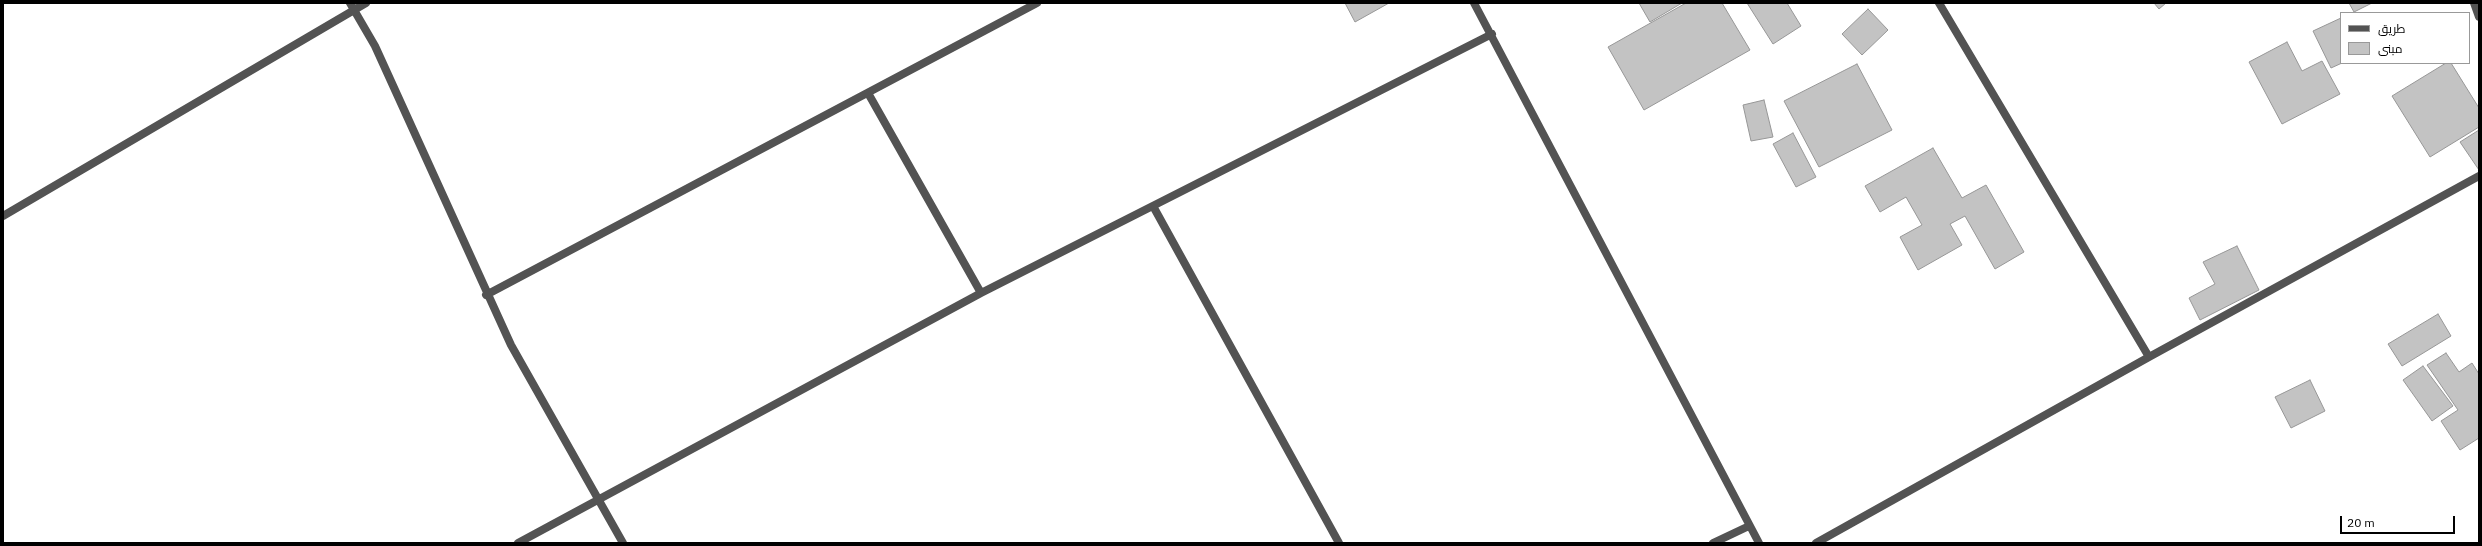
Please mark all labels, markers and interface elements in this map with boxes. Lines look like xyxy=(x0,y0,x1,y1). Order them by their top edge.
legend xyxy=(2340,12,2470,64)
text: طريق xyxy=(2378,21,2405,36)
text: مبنى xyxy=(2378,41,2403,56)
scale bar xyxy=(2342,508,2457,534)
text: 20 m xyxy=(2347,515,2375,530)

